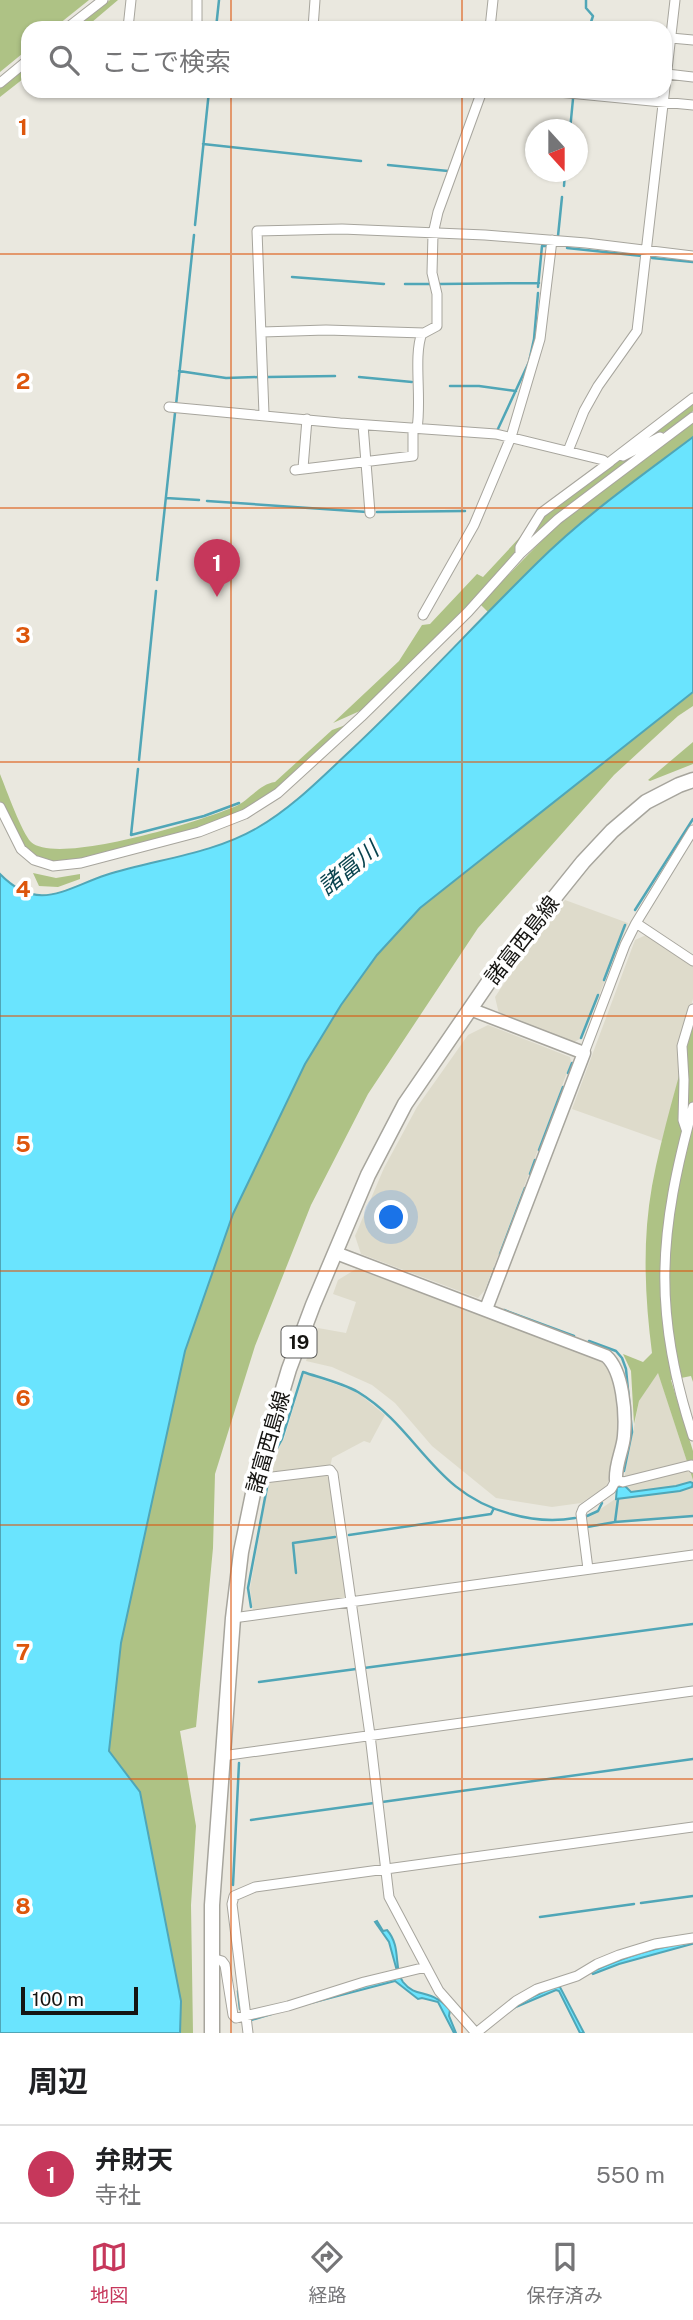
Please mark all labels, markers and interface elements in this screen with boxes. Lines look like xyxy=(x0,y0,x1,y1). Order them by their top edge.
search box xyxy=(21,21,672,98)
icon: search xyxy=(45,41,83,79)
text: ここで検索 xyxy=(101,46,231,77)
text: 1 xyxy=(18,113,28,140)
north arrow xyxy=(525,119,588,182)
text: 2 xyxy=(16,367,30,394)
pin: 1 xyxy=(194,539,240,597)
text: 3 xyxy=(15,621,31,648)
water label: 諸富川 xyxy=(313,834,386,900)
text: 4 xyxy=(15,875,31,902)
street label: 諸富西島線 xyxy=(480,891,564,989)
text: 5 xyxy=(15,1130,31,1157)
your location xyxy=(374,1200,408,1234)
road number: 19 xyxy=(282,1326,316,1358)
text: 6 xyxy=(15,1384,31,1411)
street label: 諸富西島線 xyxy=(242,1388,294,1496)
text: 7 xyxy=(16,1638,30,1665)
text: 8 xyxy=(15,1892,31,1919)
scale bar xyxy=(21,1984,138,2016)
text: 100 m xyxy=(32,1988,84,2010)
text: 周辺 xyxy=(28,2063,88,2099)
text: 弁財天 xyxy=(95,2144,173,2175)
text: 1 xyxy=(46,2161,56,2188)
text: 550 m xyxy=(596,2161,665,2188)
text: 寺社 xyxy=(95,2181,141,2208)
tab: 地図 xyxy=(90,2238,128,2307)
tab: 経路 xyxy=(308,2238,347,2307)
tab: 保存済み xyxy=(527,2238,603,2307)

